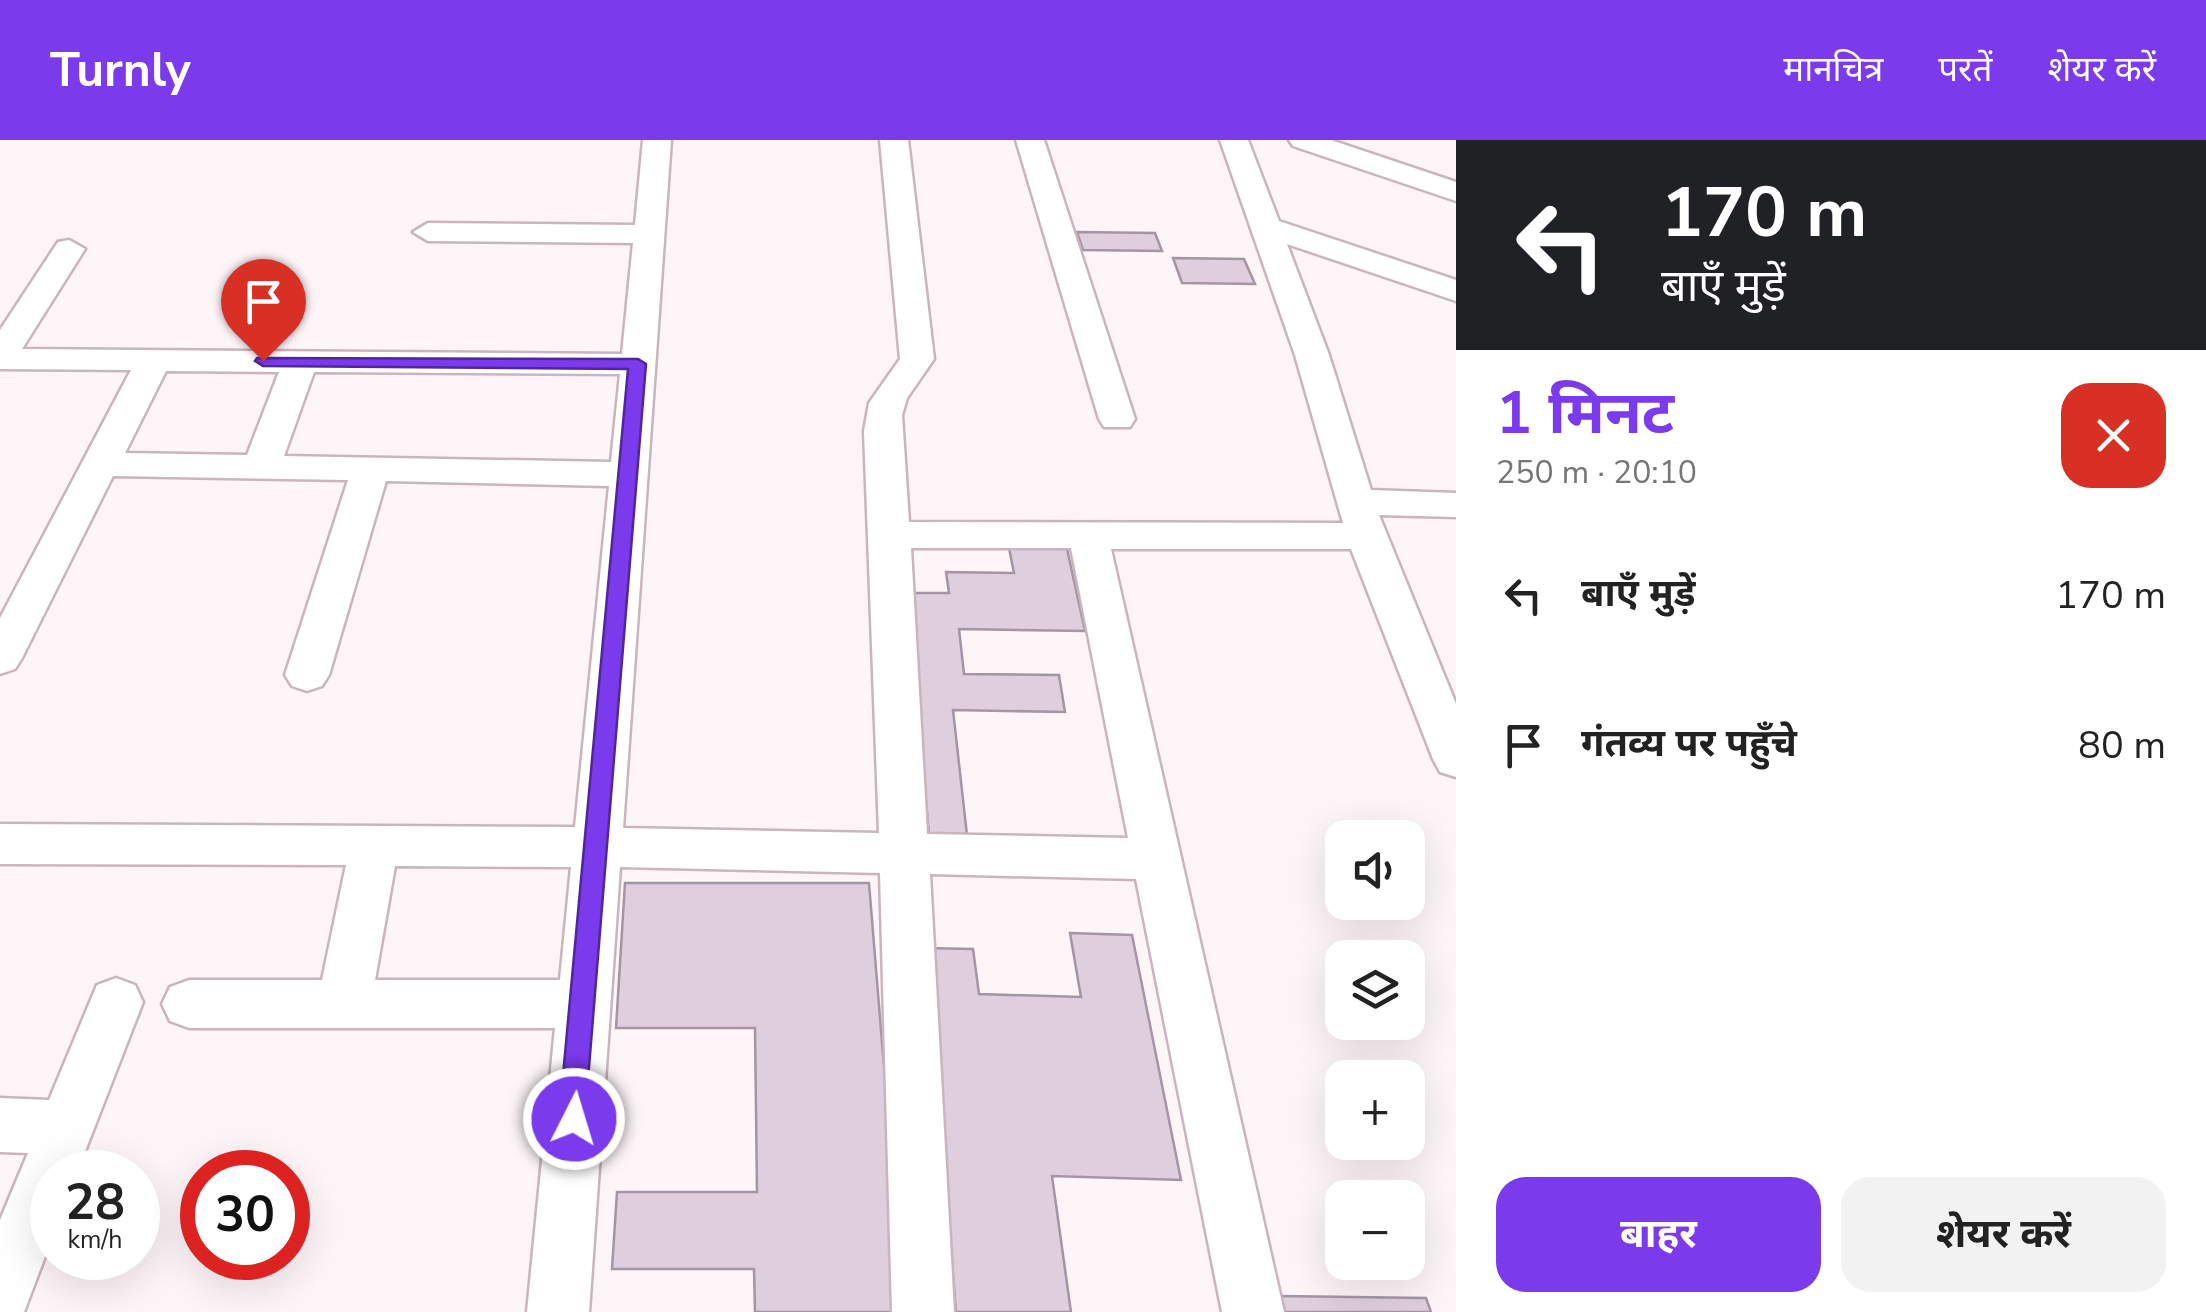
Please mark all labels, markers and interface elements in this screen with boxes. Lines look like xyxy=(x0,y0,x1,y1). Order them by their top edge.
text: Turnly xyxy=(50,37,191,103)
text: मानचित्र xyxy=(1783,46,1883,93)
text: परतें xyxy=(1938,46,1992,93)
text: शेयर करें xyxy=(2047,46,2156,93)
text: 170 m xyxy=(1661,165,1867,261)
icon: left xyxy=(1496,180,1626,310)
text: बाएँ मुड़ें xyxy=(1661,256,1786,317)
pin xyxy=(221,259,306,362)
icon: arrive xyxy=(236,274,291,329)
text: 1 मिनट xyxy=(1496,372,1674,454)
button: close xyxy=(2061,383,2166,488)
text: 250 m · 20:10 xyxy=(1496,451,1697,494)
icon: left xyxy=(1496,568,1551,623)
text: बाएँ मुड़ें xyxy=(1581,568,1695,619)
text: 170 m xyxy=(2055,570,2166,621)
icon: arrive xyxy=(1496,718,1551,773)
text: गंतव्य पर पहुँचे xyxy=(1581,718,1797,769)
text: 80 m xyxy=(2078,720,2166,771)
map controls xyxy=(1325,820,1425,1280)
button: sound xyxy=(1325,820,1425,920)
button: layers xyxy=(1325,940,1425,1040)
button: + xyxy=(1325,1060,1425,1160)
position arrow xyxy=(522,1067,626,1171)
speed limit sign: 30 xyxy=(180,1150,310,1280)
text: 28 xyxy=(65,1168,125,1237)
button: बाहर xyxy=(1496,1177,1821,1292)
button: शेयर करें xyxy=(1841,1177,2166,1292)
button: − xyxy=(1325,1180,1425,1280)
text: km/h xyxy=(67,1223,123,1257)

